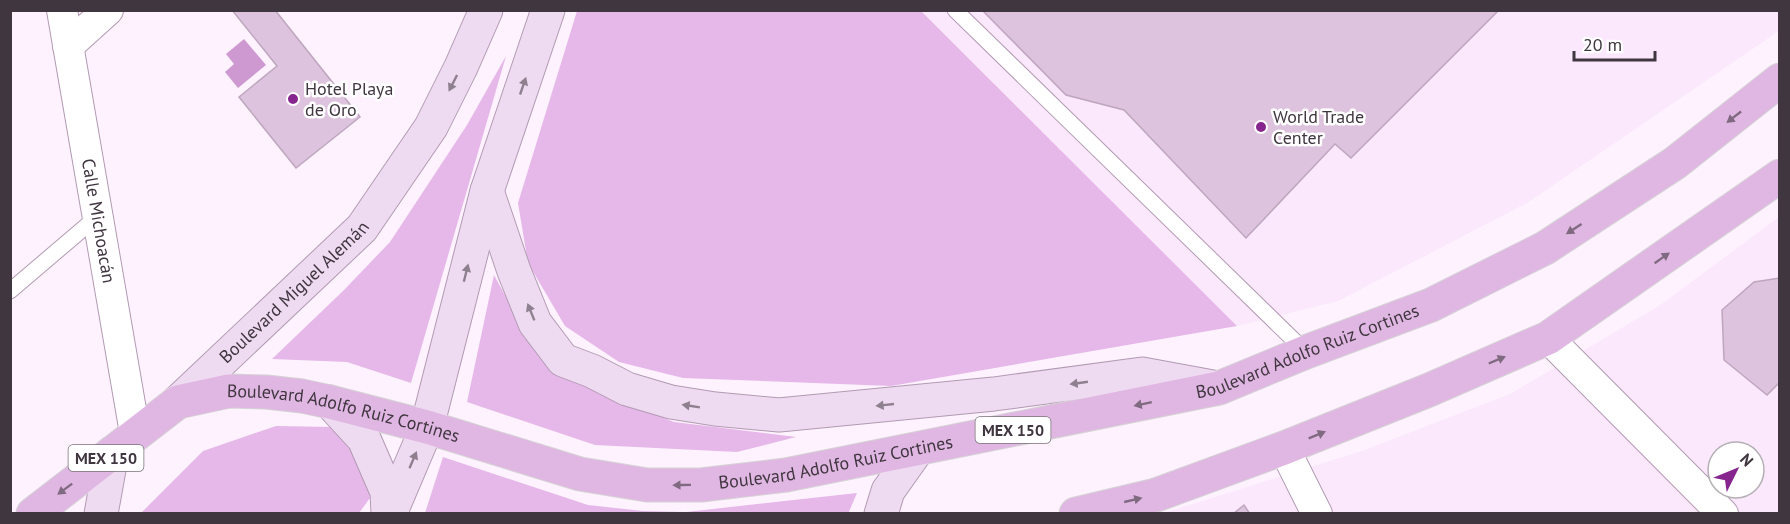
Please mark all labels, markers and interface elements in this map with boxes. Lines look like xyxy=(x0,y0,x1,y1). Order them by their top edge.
scale bar xyxy=(1574,24,1655,62)
text: 20 m xyxy=(1583,33,1622,56)
one-way arrow xyxy=(448,74,458,91)
place label: Hotel Playa de Oro xyxy=(305,77,393,121)
one-way arrow xyxy=(518,77,528,95)
marker: Hotel Playa de Oro xyxy=(286,92,300,106)
place label: World Trade Center xyxy=(1273,105,1364,149)
one-way arrow xyxy=(1726,110,1741,122)
marker: World Trade Center xyxy=(1254,120,1268,134)
street label: Calle Michoacán xyxy=(77,157,121,285)
street label: Boulevard Miguel Alemán xyxy=(214,217,374,368)
one-way arrow xyxy=(1566,223,1582,234)
one-way arrow xyxy=(1654,252,1670,264)
one-way arrow xyxy=(462,263,472,282)
street label: Boulevard Adolfo Ruiz Cortines xyxy=(1194,299,1422,403)
one-way arrow xyxy=(526,303,535,321)
one-way arrow xyxy=(1488,355,1506,365)
one-way arrow xyxy=(1069,378,1088,387)
street label: Boulevard Adolfo Ruiz Cortines xyxy=(226,379,462,447)
one-way arrow xyxy=(875,400,894,410)
one-way arrow xyxy=(1133,400,1152,409)
one-way arrow xyxy=(681,401,700,410)
road number: MEX 150 xyxy=(976,417,1050,443)
street label: Boulevard Adolfo Ruiz Cortines xyxy=(717,430,955,494)
one-way arrow xyxy=(1308,430,1326,439)
north arrow xyxy=(1706,440,1766,500)
road number: MEX 150 xyxy=(68,445,144,471)
text: N xyxy=(1736,449,1758,470)
one-way arrow xyxy=(408,451,417,468)
one-way arrow xyxy=(673,480,692,490)
one-way arrow xyxy=(58,483,74,495)
one-way arrow xyxy=(1124,495,1143,505)

